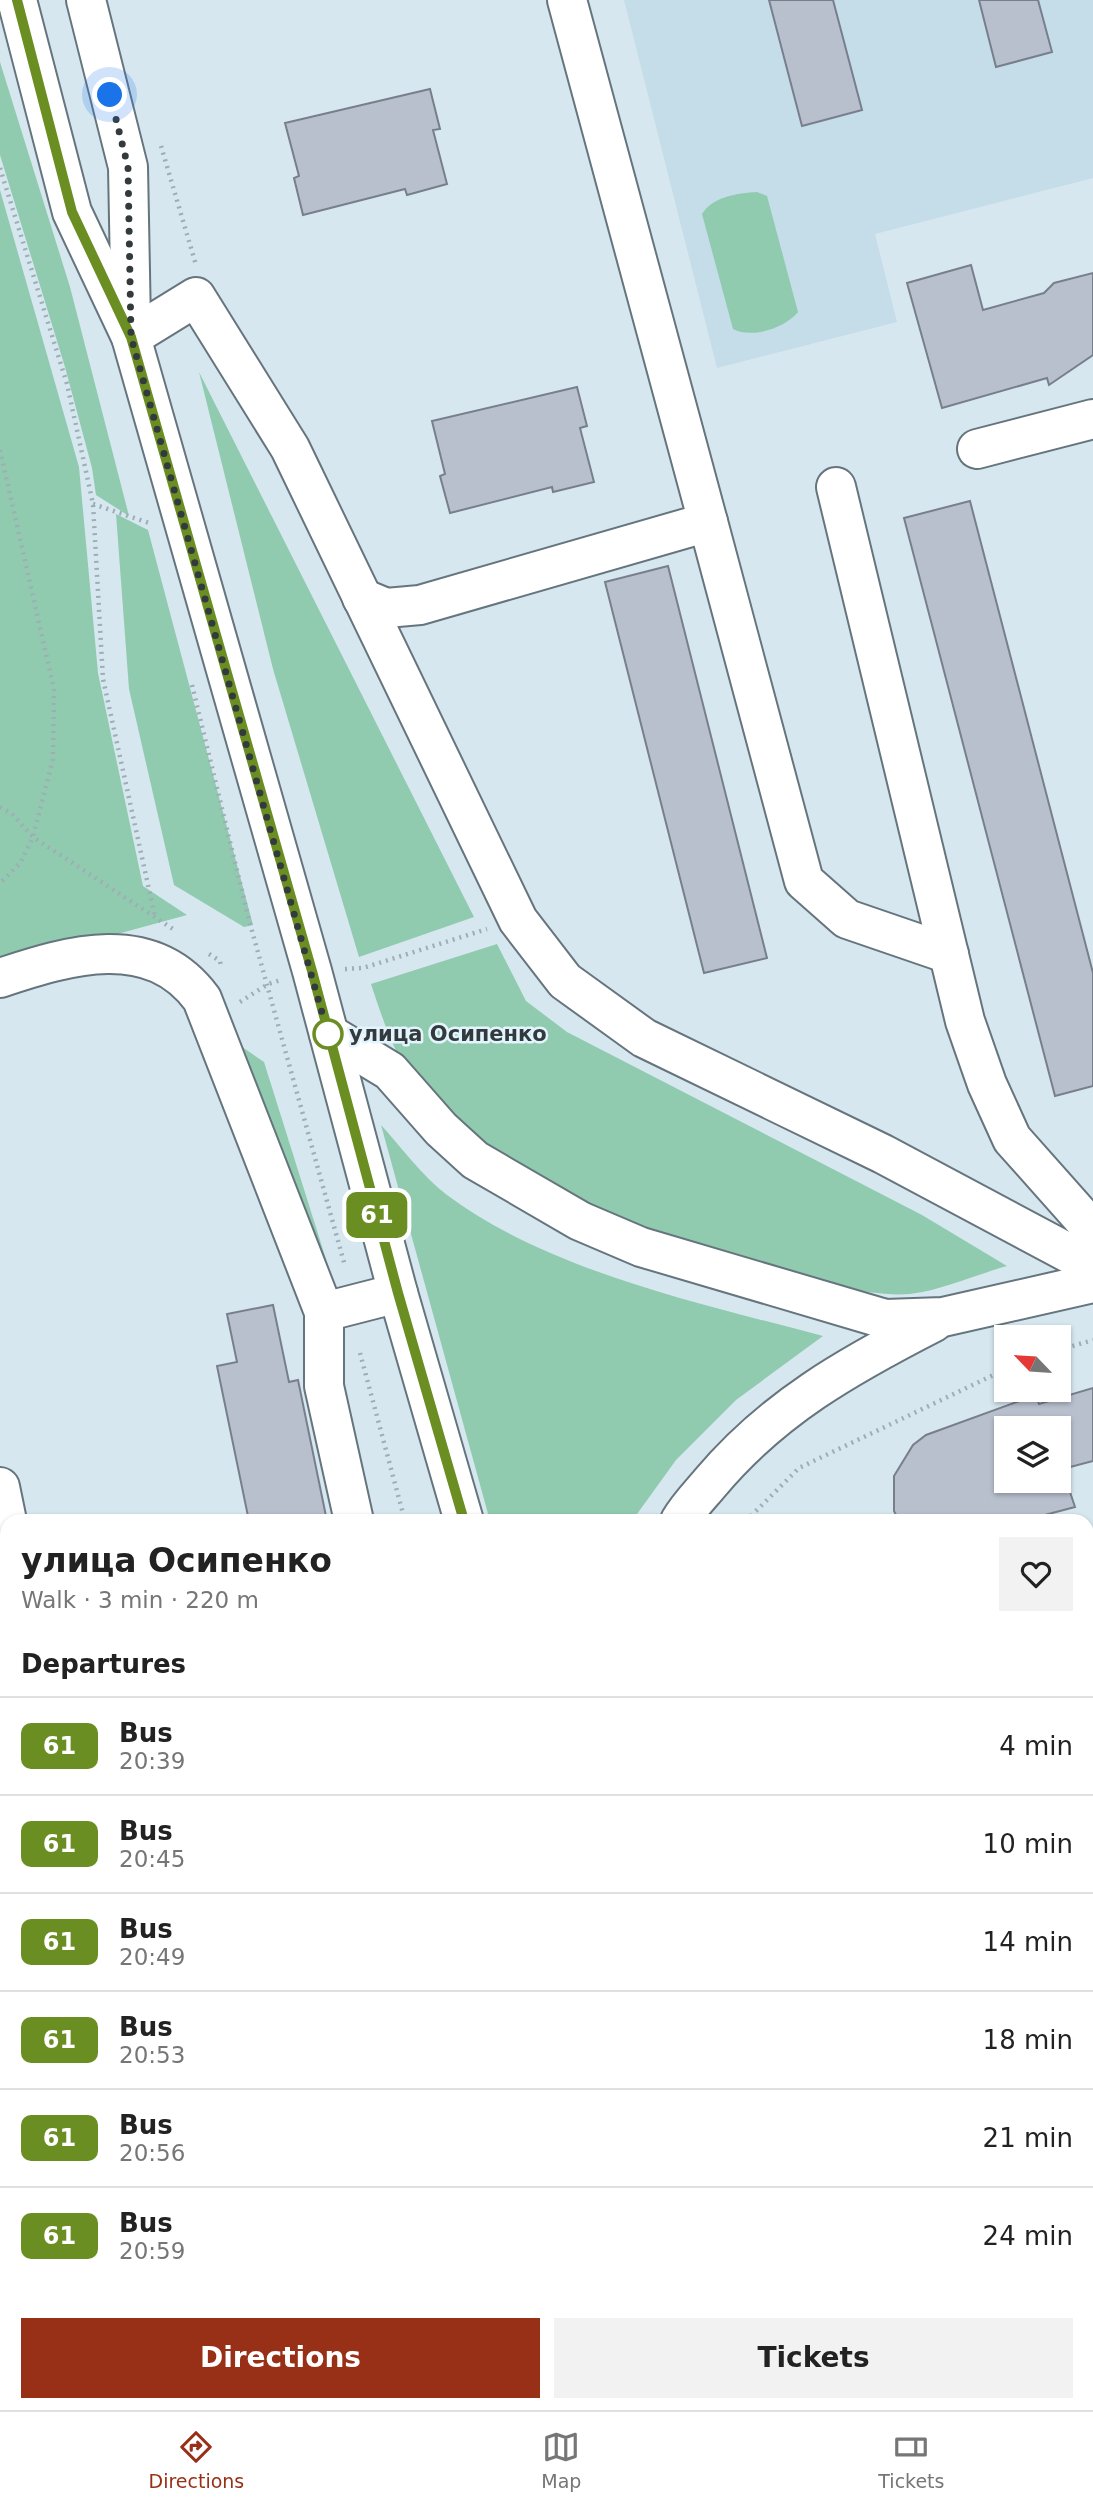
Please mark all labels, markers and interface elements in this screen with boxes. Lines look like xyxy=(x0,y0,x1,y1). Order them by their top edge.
your location xyxy=(92,77,127,112)
marker: улица Осипенко xyxy=(313,1019,343,1049)
place label: улица Осипенко xyxy=(349,1022,547,1046)
line badge: 61 xyxy=(346,1192,408,1238)
text: 61 xyxy=(360,1201,394,1229)
north arrow xyxy=(994,1325,1071,1402)
map controls xyxy=(994,1325,1071,1493)
button: layers xyxy=(994,1416,1071,1493)
button: heart xyxy=(999,1537,1073,1611)
text: улица Осипенко xyxy=(21,1541,332,1580)
text: Walk · 3 min · 220 m xyxy=(21,1587,259,1613)
text: Departures xyxy=(21,1649,186,1679)
text: Bus xyxy=(119,1718,173,1748)
text: 4 min xyxy=(999,1731,1073,1761)
text: 61 xyxy=(43,1732,76,1760)
text: 20:39 xyxy=(119,1748,185,1774)
text: Bus xyxy=(119,1816,173,1846)
text: 10 min xyxy=(983,1829,1073,1859)
text: 61 xyxy=(43,1830,76,1858)
text: 20:45 xyxy=(119,1846,185,1872)
text: Bus xyxy=(119,1914,173,1944)
text: 14 min xyxy=(983,1927,1073,1957)
text: 61 xyxy=(43,1928,76,1956)
text: 20:49 xyxy=(119,1944,185,1970)
text: Bus xyxy=(119,2012,173,2042)
text: 18 min xyxy=(983,2025,1073,2055)
text: 61 xyxy=(43,2026,76,2054)
text: 20:53 xyxy=(119,2042,185,2068)
text: Bus xyxy=(119,2110,173,2140)
text: 21 min xyxy=(983,2123,1073,2153)
text: 61 xyxy=(43,2124,76,2152)
text: 20:56 xyxy=(119,2140,185,2166)
text: Bus xyxy=(119,2208,173,2238)
text: 24 min xyxy=(983,2221,1073,2251)
text: 61 xyxy=(43,2222,76,2250)
text: 20:59 xyxy=(119,2238,185,2264)
button: Directions xyxy=(21,2318,540,2398)
button: Tickets xyxy=(554,2318,1073,2398)
tab: Directions xyxy=(149,2428,244,2492)
tab: Map xyxy=(541,2428,581,2492)
tab: Tickets xyxy=(878,2428,944,2492)

